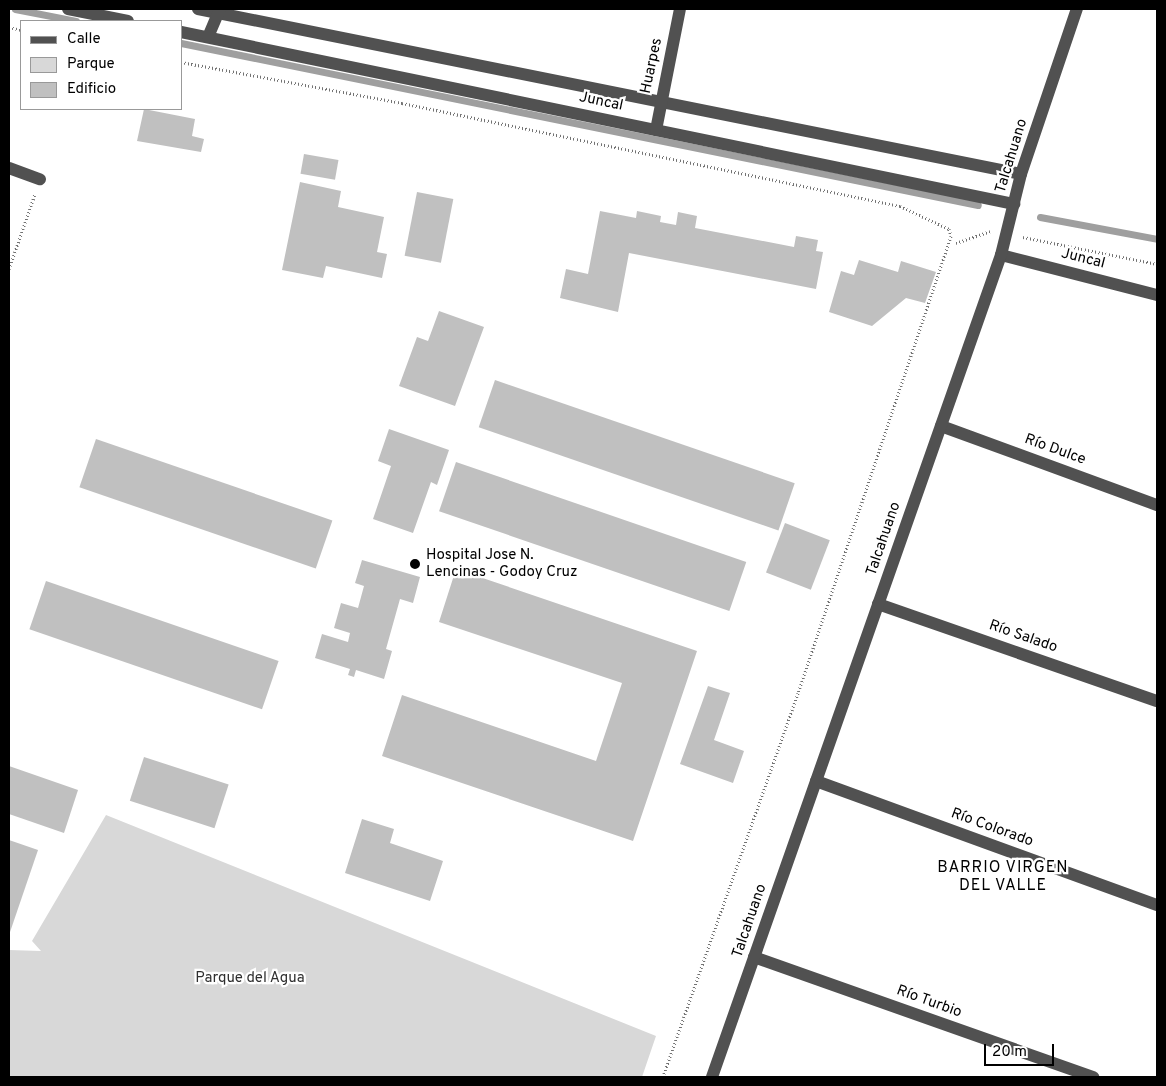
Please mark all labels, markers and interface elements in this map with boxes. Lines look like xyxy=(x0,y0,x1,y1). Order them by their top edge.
legend xyxy=(20,20,182,110)
text: Calle xyxy=(67,30,101,49)
street label: Huarpes xyxy=(637,36,667,96)
text: Parque xyxy=(67,55,115,74)
text: Edificio xyxy=(67,80,116,99)
street label: Juncal xyxy=(577,89,625,115)
street label: Talcahuano xyxy=(992,117,1032,195)
street label: Juncal xyxy=(1059,245,1107,273)
street label: Río Dulce xyxy=(1022,431,1088,469)
street label: Talcahuano xyxy=(863,500,905,578)
place label: Hospital Jose N. Lencinas - Godoy Cruz xyxy=(426,546,578,581)
marker: Hospital Jose N. Lencinas - Godoy Cruz xyxy=(408,557,422,571)
street label: Río Salado xyxy=(986,617,1060,657)
street label: Río Colorado xyxy=(948,805,1036,851)
district label: BARRIO VIRGEN DEL VALLE xyxy=(935,858,1071,896)
street label: Talcahuano xyxy=(729,882,771,960)
park label: Parque del Agua xyxy=(195,970,305,988)
street label: Río Turbio xyxy=(894,982,964,1022)
scale bar xyxy=(986,1034,1056,1066)
text: 20 m xyxy=(992,1043,1027,1062)

